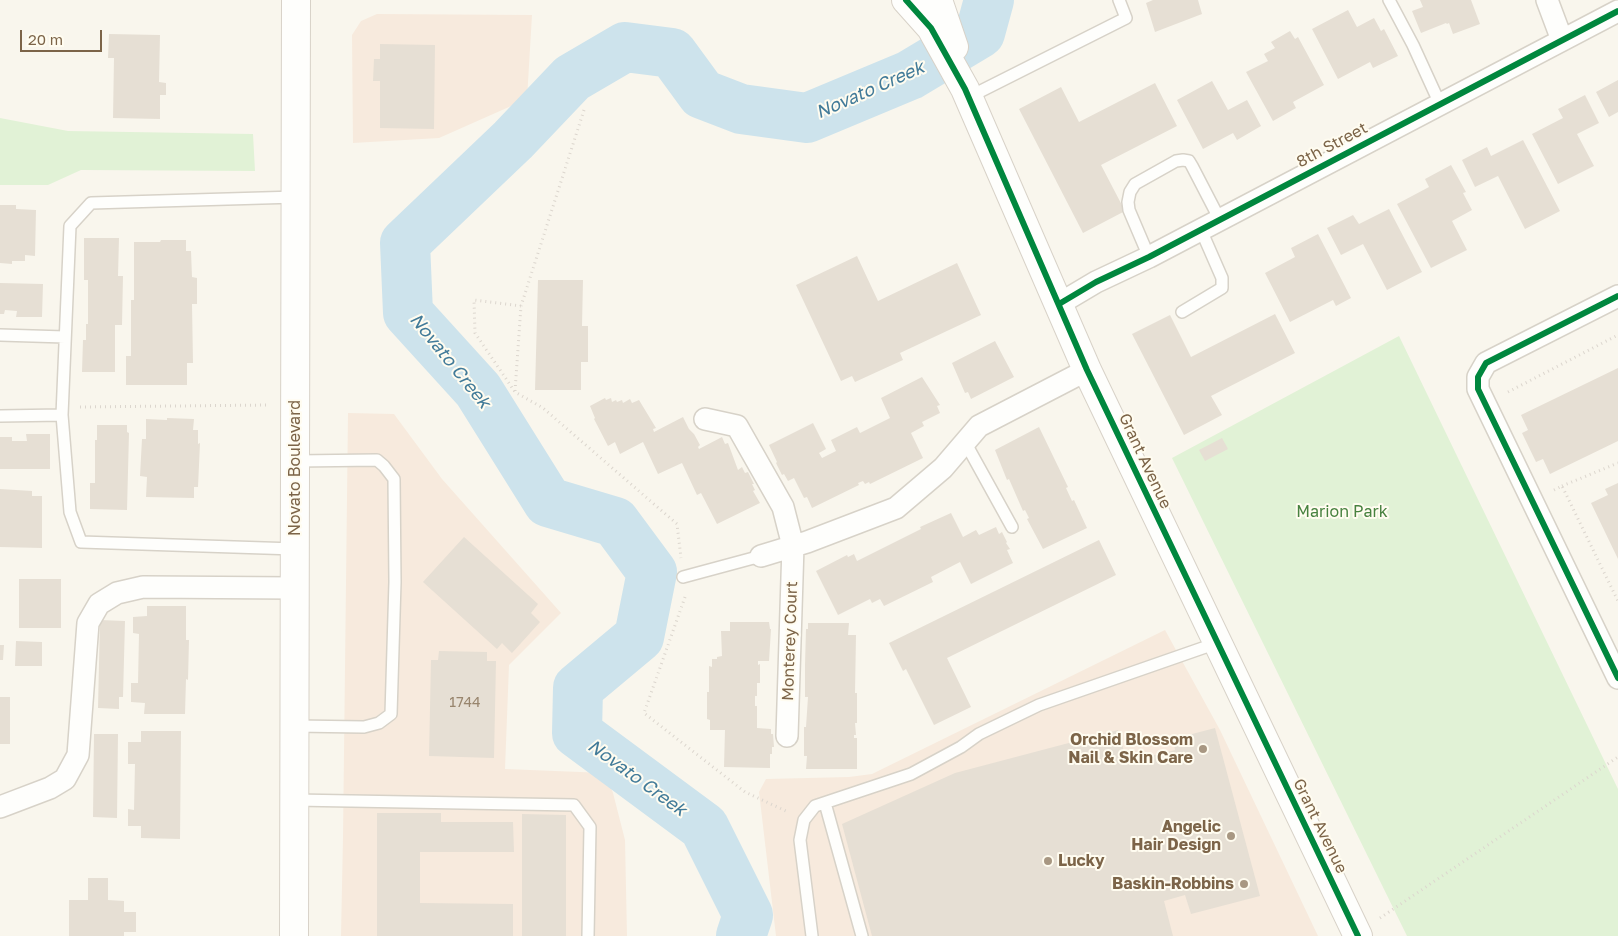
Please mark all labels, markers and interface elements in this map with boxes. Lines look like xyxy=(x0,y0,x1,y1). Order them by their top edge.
scale bar xyxy=(22,20,105,52)
text: 20 m xyxy=(28,30,63,48)
water label: Novato Creek xyxy=(812,56,928,124)
street label: 8th Street xyxy=(1293,118,1371,172)
water label: Novato Creek xyxy=(405,309,495,413)
street label: Novato Boulevard xyxy=(285,400,305,536)
street label: Grant Avenue xyxy=(1115,410,1175,512)
park label: Marion Park xyxy=(1296,502,1388,522)
street label: Monterey Court xyxy=(778,581,802,701)
house number: 1744 xyxy=(449,695,481,711)
place label: Orchid Blossom Nail & Skin Care xyxy=(1068,730,1193,768)
water label: Novato Creek xyxy=(584,735,690,821)
marker: Orchid Blossom Nail & Skin Care xyxy=(1197,743,1209,755)
street label: Grant Avenue xyxy=(1289,776,1351,876)
place label: Angelic Hair Design xyxy=(1131,817,1221,855)
marker: Angelic Hair Design xyxy=(1225,830,1237,842)
place label: Lucky xyxy=(1058,851,1105,871)
marker: Lucky xyxy=(1042,855,1054,867)
place label: Baskin-Robbins xyxy=(1112,874,1234,894)
marker: Baskin-Robbins xyxy=(1238,878,1250,890)

